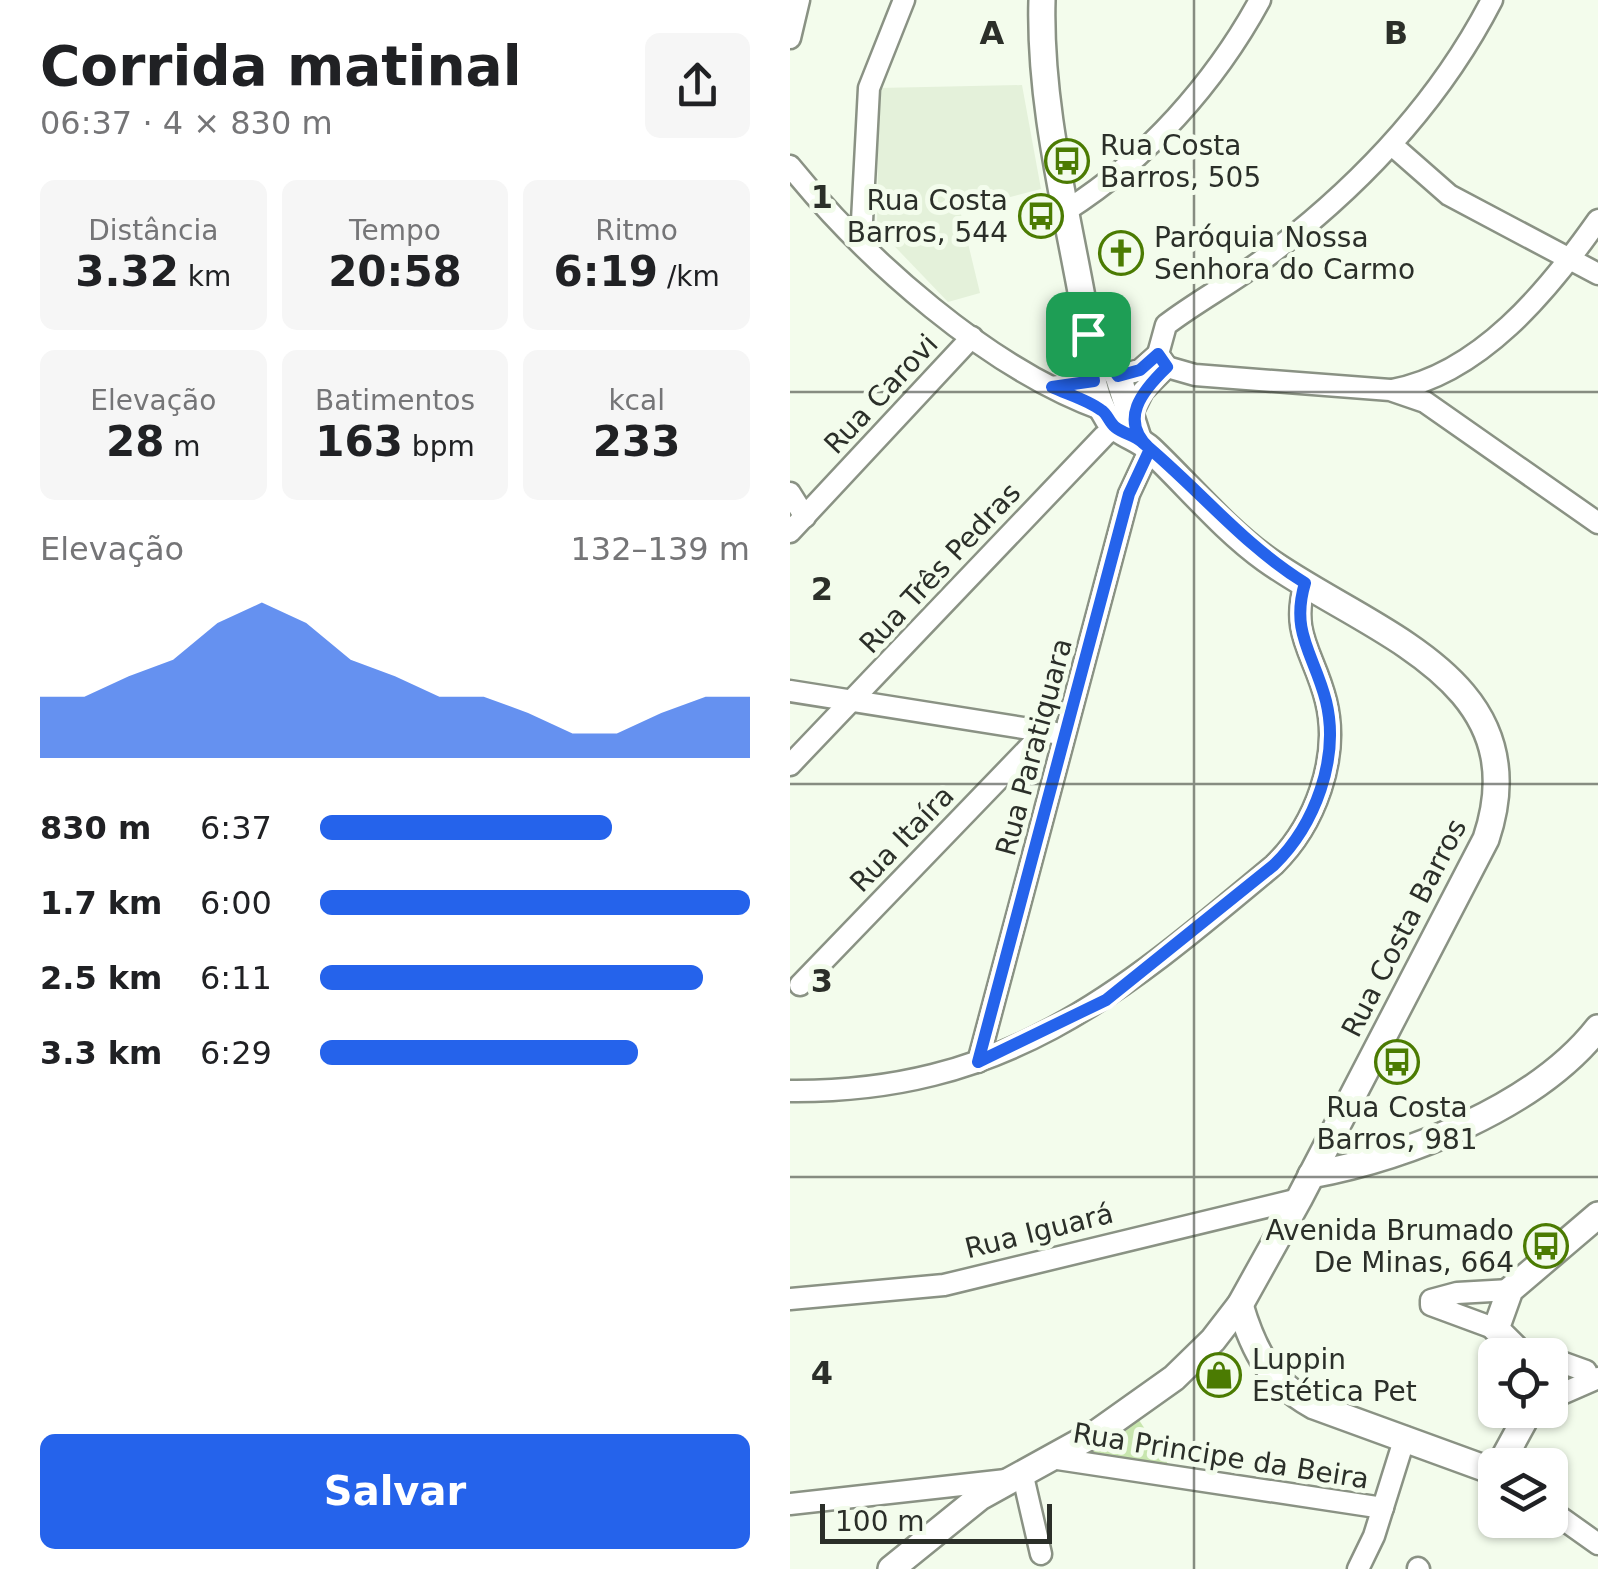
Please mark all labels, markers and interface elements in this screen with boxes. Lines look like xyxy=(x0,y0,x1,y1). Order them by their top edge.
text: A xyxy=(980,14,1005,52)
text: B xyxy=(1384,14,1408,52)
button: share xyxy=(645,33,750,138)
text: Corrida matinal xyxy=(40,34,522,98)
text: 06:37 · 4 × 830 m xyxy=(40,104,333,142)
place label: Rua Costa Barros, 505 xyxy=(1100,129,1261,194)
bus stop icon: Rua Costa Barros, 505 xyxy=(1044,138,1090,184)
text: 1 xyxy=(811,178,833,216)
place label: Rua Costa Barros, 544 xyxy=(847,184,1008,249)
bus stop icon: Rua Costa Barros, 544 xyxy=(1018,193,1064,239)
text: Distância xyxy=(88,214,218,247)
text: Tempo xyxy=(349,214,441,247)
text: Ritmo xyxy=(595,214,678,247)
place label: Paróquia Nossa Senhora do Carmo xyxy=(1154,221,1415,286)
church icon: Paróquia Nossa Senhora do Carmo xyxy=(1098,230,1144,276)
text: 3.32 xyxy=(75,247,179,296)
text: 20:58 xyxy=(328,247,462,296)
text: 6:19 xyxy=(554,247,658,296)
text: km xyxy=(179,260,231,293)
text: /km xyxy=(658,260,720,293)
pin xyxy=(1046,292,1131,377)
icon: arrive xyxy=(1061,307,1116,362)
street label: Rua Carovi xyxy=(817,327,945,461)
text: Elevação xyxy=(90,384,216,417)
text: Batimentos xyxy=(315,384,475,417)
text: kcal xyxy=(608,384,665,417)
text: 28 xyxy=(106,417,164,466)
text: 163 xyxy=(315,417,403,466)
text: 233 xyxy=(593,417,681,466)
text: m xyxy=(164,430,201,463)
text: bpm xyxy=(403,430,475,463)
street label: Rua Três Pedras xyxy=(853,476,1027,660)
text: Elevação xyxy=(40,530,184,568)
text: 132–139 m xyxy=(571,530,750,568)
text: 2 xyxy=(811,570,833,608)
street label: Rua Paratiquara xyxy=(989,635,1079,859)
street label: Rua Itaíra xyxy=(843,779,961,899)
text: 830 m xyxy=(40,809,151,847)
text: 6:37 xyxy=(200,809,272,847)
street label: Rua Costa Barros xyxy=(1335,813,1473,1043)
text: 1.7 km xyxy=(40,884,162,922)
text: 6:00 xyxy=(200,884,272,922)
text: 2.5 km xyxy=(40,959,162,997)
text: 6:11 xyxy=(200,959,272,997)
text: 3 xyxy=(811,962,833,1000)
text: 3.3 km xyxy=(40,1034,162,1072)
text: 6:29 xyxy=(200,1034,272,1072)
bus stop icon: Rua Costa Barros, 981 xyxy=(1374,1039,1420,1085)
place label: Rua Costa Barros, 981 xyxy=(1316,1091,1478,1156)
street label: Rua Iguará xyxy=(961,1197,1117,1265)
place label: Avenida Brumado De Minas, 664 xyxy=(1266,1214,1514,1279)
bus stop icon: Avenida Brumado De Minas, 664 xyxy=(1523,1223,1569,1269)
map controls xyxy=(1478,1338,1568,1538)
button: locate xyxy=(1478,1338,1568,1428)
place label: Luppin Estética Pet xyxy=(1252,1343,1417,1408)
shop icon: Luppin Estética Pet xyxy=(1196,1352,1242,1398)
text: 4 xyxy=(811,1354,833,1392)
street label: Rua Principe da Beira xyxy=(1071,1416,1371,1496)
button: Salvar xyxy=(40,1434,750,1549)
button: layers xyxy=(1478,1448,1568,1538)
scale bar xyxy=(820,1499,1052,1544)
text: 100 m xyxy=(835,1505,925,1538)

